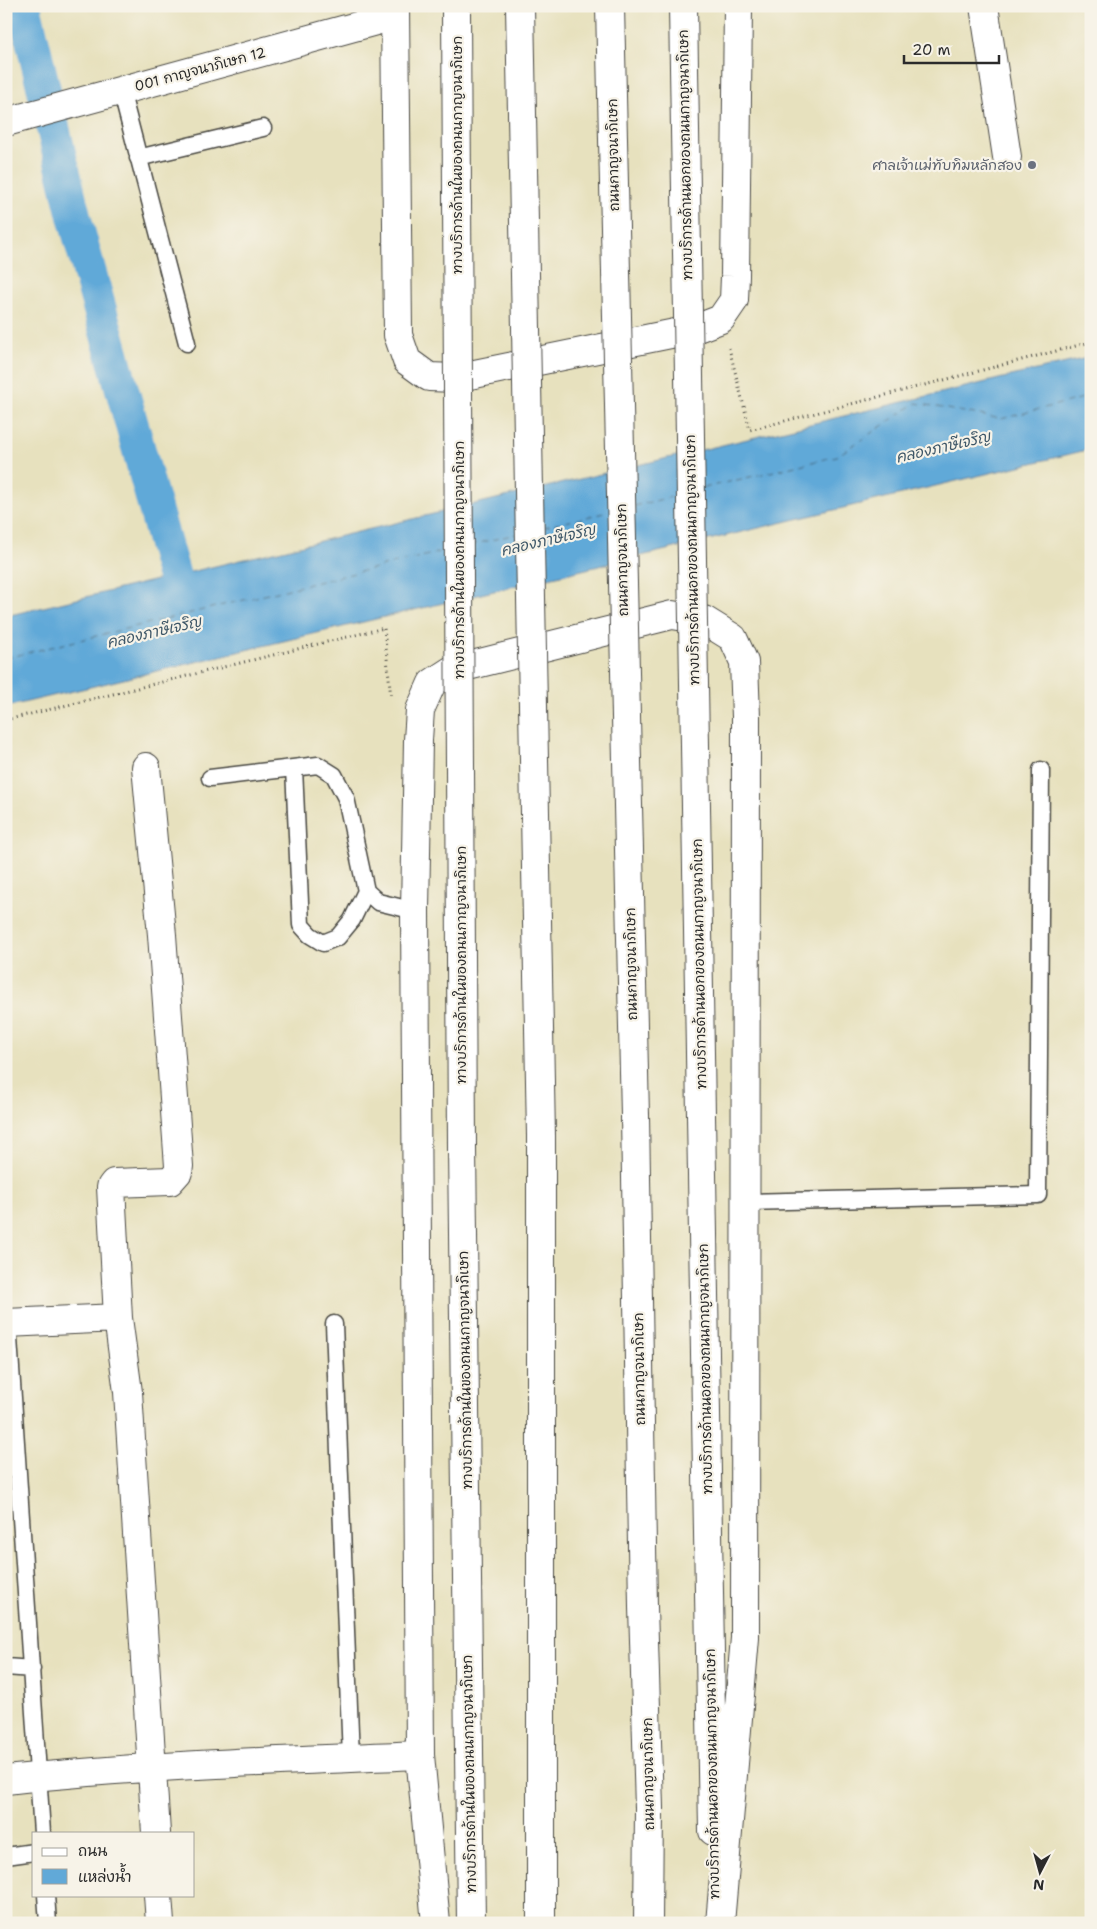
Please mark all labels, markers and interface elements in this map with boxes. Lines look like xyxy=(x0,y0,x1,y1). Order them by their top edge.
street label: ทางบริการด้านนอกของถนนกาญจนาภิเษก xyxy=(674,29,696,281)
scale bar xyxy=(904,32,1000,64)
street label: ทางบริการด้านในของถนนกาญจนาภิเษก xyxy=(448,36,466,274)
text: 20 m xyxy=(912,40,951,60)
street label: 001 กาญจนาภิเษก 12 xyxy=(133,43,267,95)
street label: ถนนกาญจนาภิเษก xyxy=(603,98,623,212)
place label: ศาลเจ้าแม่ทับทิมหลักสอง xyxy=(872,156,1022,174)
marker: ศาลเจ้าแม่ทับทิมหลักสอง xyxy=(1026,159,1038,171)
water label: คลองภาษีเจริญ xyxy=(894,426,994,468)
street label: ทางบริการด้านนอกของถนนกาญจนาภิเษก xyxy=(681,434,703,686)
street label: ทางบริการด้านในของถนนกาญจนาภิเษก xyxy=(450,441,468,679)
street label: ถนนกาญจนาภิเษก xyxy=(612,503,632,617)
water label: คลองภาษีเจริญ xyxy=(499,519,599,561)
water label: คลองภาษีเจริญ xyxy=(105,611,205,653)
street label: ทางบริการด้านนอกของถนนกาญจนาภิเษก xyxy=(688,838,710,1090)
street label: ทางบริการด้านในของถนนกาญจนาภิเษก xyxy=(452,846,470,1084)
street label: ถนนกาญจนาภิเษก xyxy=(621,907,641,1021)
street label: ทางบริการด้านนอกของถนนกาญจนาภิเษก xyxy=(694,1243,716,1495)
street label: ทางบริการด้านในของถนนกาญจนาภิเษก xyxy=(454,1251,476,1489)
street label: ถนนกาญจนาภิเษก xyxy=(629,1312,649,1426)
street label: ทางบริการด้านนอกของถนนกาญจนาภิเษก xyxy=(701,1648,723,1900)
street label: ทางบริการด้านในของถนนกาญจนาภิเษก xyxy=(458,1655,480,1893)
street label: ถนนกาญจนาภิเษก xyxy=(638,1717,658,1831)
legend xyxy=(32,1832,195,1896)
text: ถนน xyxy=(78,1841,107,1861)
north arrow xyxy=(1014,1846,1064,1896)
text: แหล่งน้ำ xyxy=(78,1863,132,1887)
text: N xyxy=(1032,1875,1045,1894)

